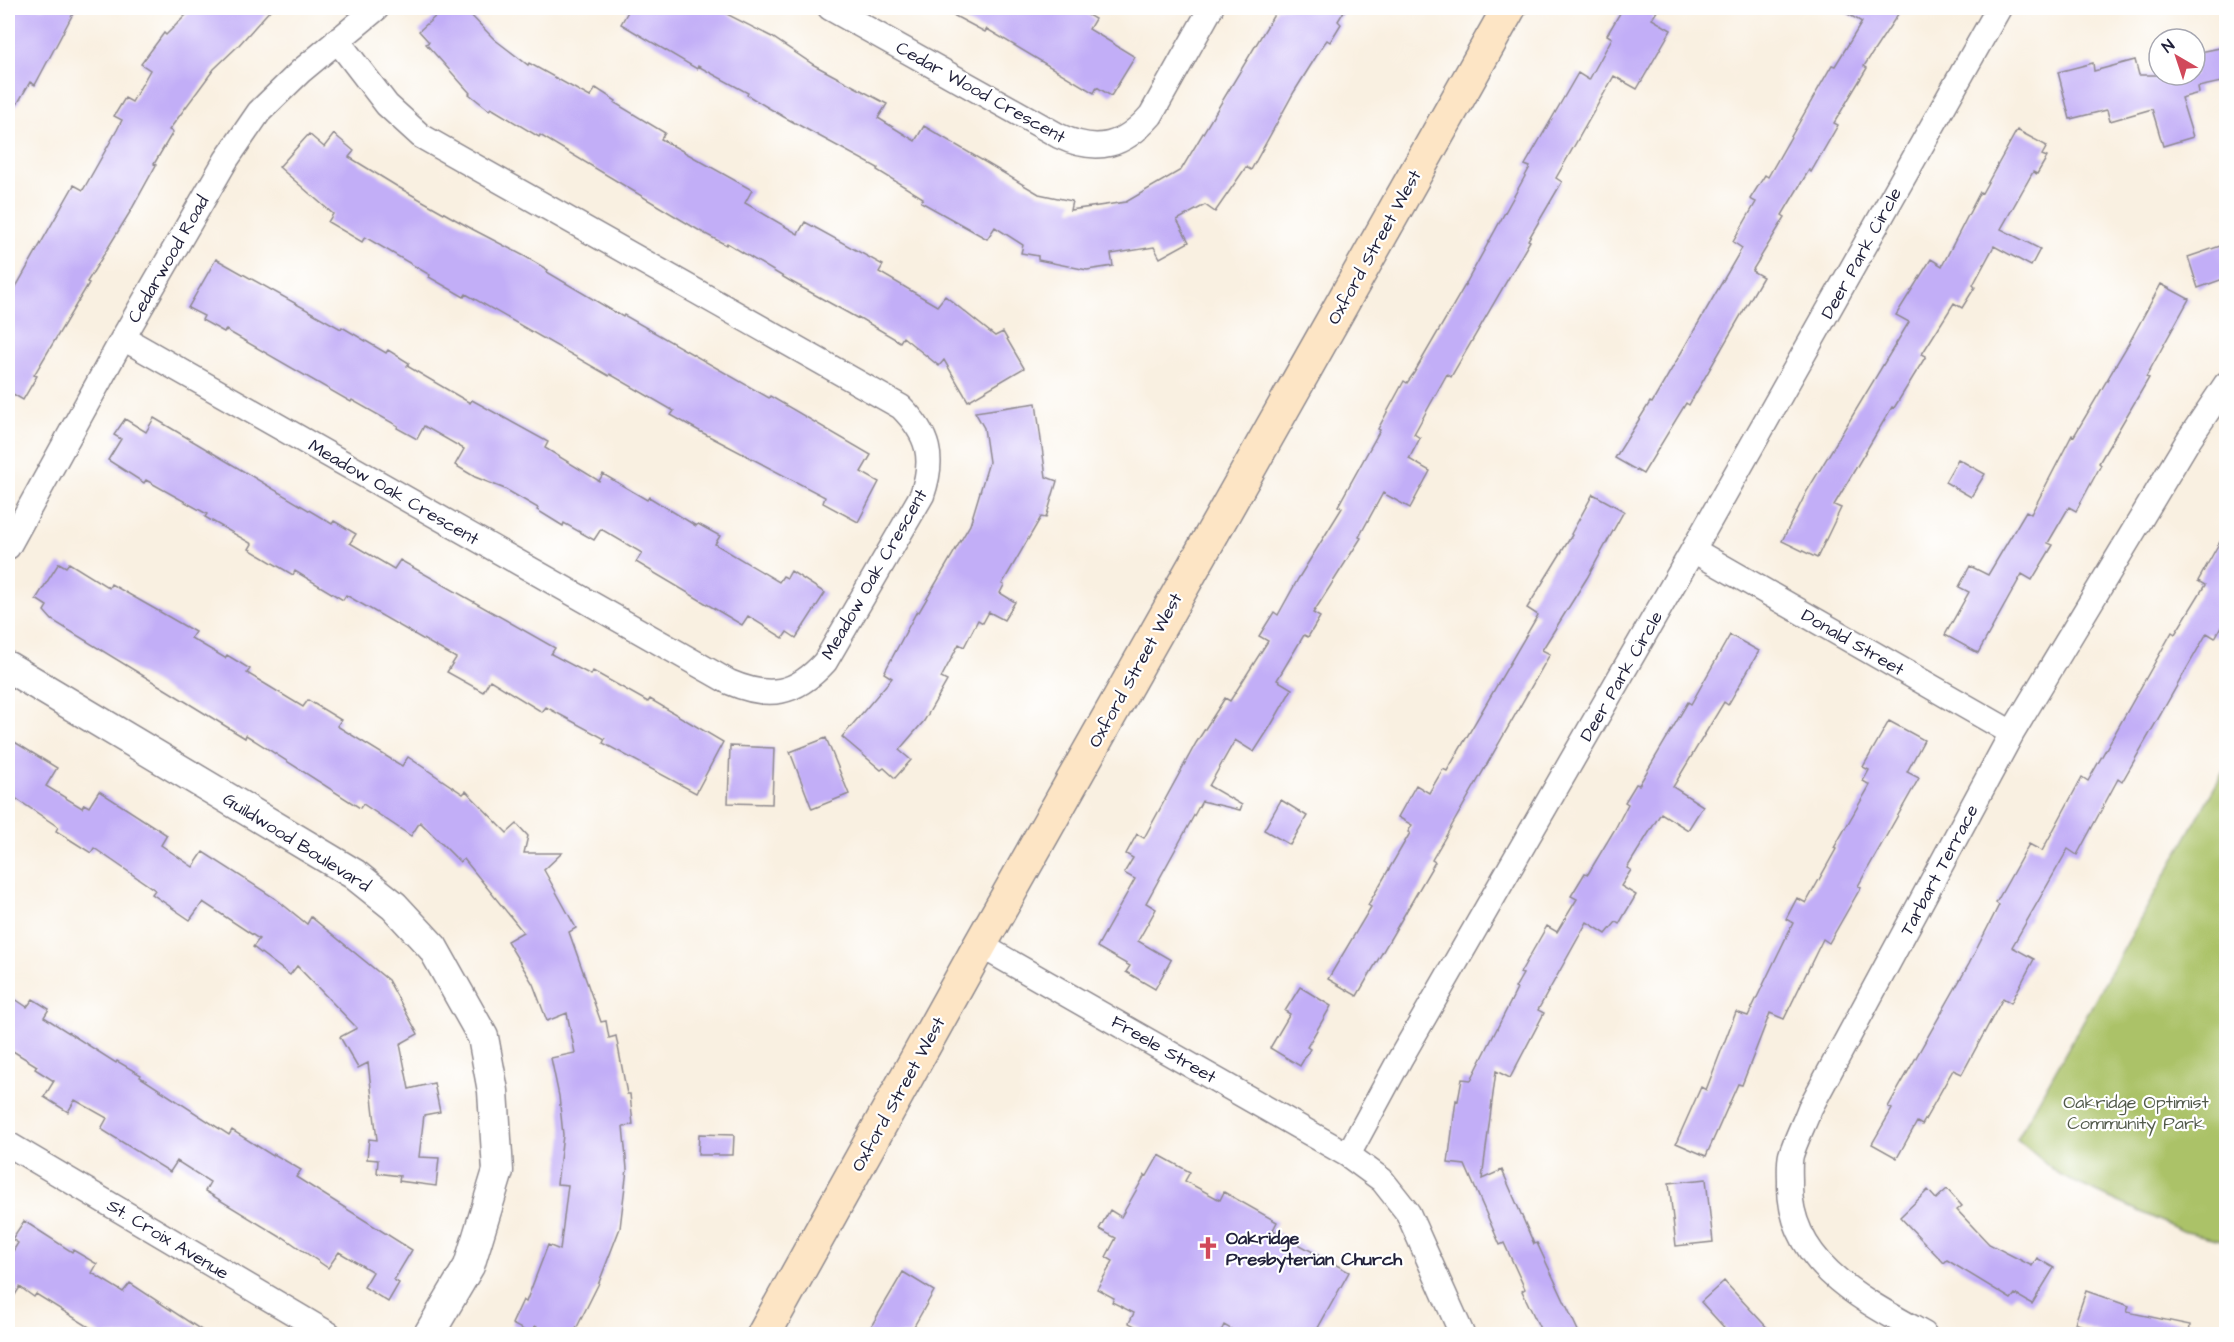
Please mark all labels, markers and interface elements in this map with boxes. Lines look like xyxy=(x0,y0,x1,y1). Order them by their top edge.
north arrow xyxy=(2147,27,2207,87)
text: N xyxy=(2157,34,2179,58)
street label: Cedar Wood Crescent xyxy=(891,35,1071,150)
street label: Oxford Street West xyxy=(1321,165,1428,329)
street label: Deer Park Circle xyxy=(1815,183,1908,323)
street label: Cedarwood Road xyxy=(122,191,215,328)
street label: Meadow Oak Crescent xyxy=(304,433,484,552)
street label: Meadow Oak Crescent xyxy=(815,484,934,664)
street label: Oxford Street West xyxy=(1082,588,1189,752)
street label: Donald Street xyxy=(1797,603,1909,682)
street label: Deer Park Circle xyxy=(1574,606,1669,746)
street label: Guildwood Boulevard xyxy=(218,787,375,898)
street label: Tarbart Terrace xyxy=(1894,800,1985,940)
street label: Freele Street xyxy=(1107,1009,1221,1090)
street label: Oxford Street West xyxy=(845,1012,952,1176)
park label: Oakridge Optimist Community Park xyxy=(2063,1090,2209,1137)
street label: St. Croix Avenue xyxy=(102,1193,234,1286)
place label: Oakridge Presbyterian Church xyxy=(1226,1226,1403,1273)
church icon: Oakridge Presbyterian Church xyxy=(1195,1235,1221,1261)

